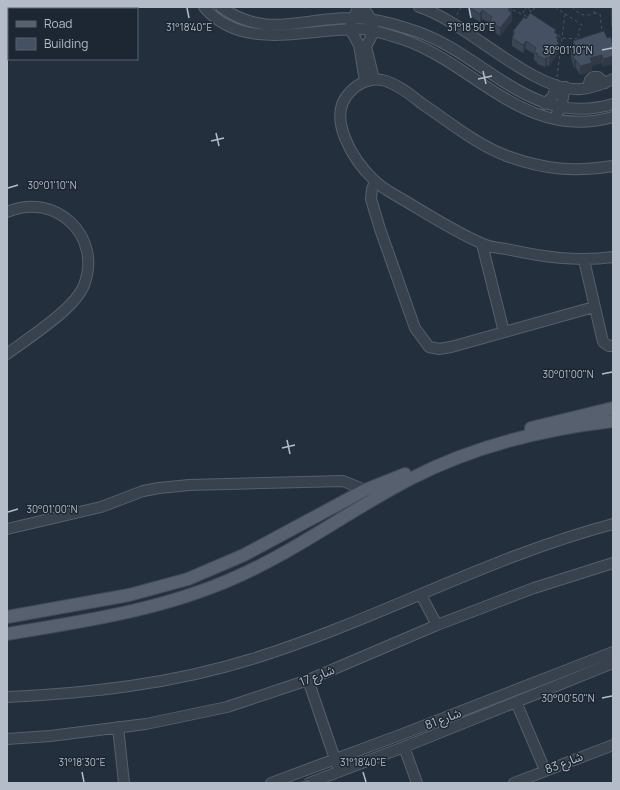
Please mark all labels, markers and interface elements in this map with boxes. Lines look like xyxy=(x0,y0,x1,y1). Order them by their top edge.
legend xyxy=(8,8,138,60)
text: Road xyxy=(44,15,72,32)
text: 31°18'40"E xyxy=(166,20,212,34)
text: 31°18'50"E xyxy=(447,20,495,34)
text: Building xyxy=(44,35,88,52)
text: 30°01'10"N xyxy=(543,43,593,57)
text: 30°01'10"N xyxy=(27,178,77,192)
text: 30°01'00"N xyxy=(542,367,594,381)
text: 30°01'00"N xyxy=(26,502,78,516)
street label: شارع 17 xyxy=(297,661,337,691)
text: 30°00'50"N xyxy=(541,691,595,705)
street label: شارع 81 xyxy=(422,704,464,734)
street label: شارع 83 xyxy=(542,748,586,778)
text: 31°18'30"E xyxy=(58,755,106,769)
text: 31°18'40"E xyxy=(340,755,386,769)

